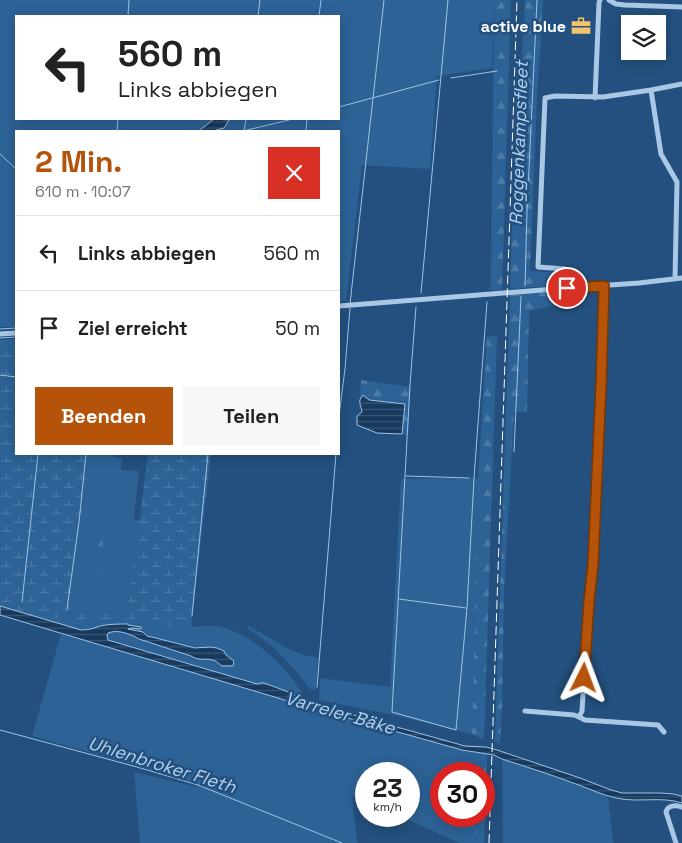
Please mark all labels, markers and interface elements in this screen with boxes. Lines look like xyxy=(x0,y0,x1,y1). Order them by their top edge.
office icon: active blue xyxy=(570,15,592,37)
map controls xyxy=(621,15,666,60)
button: layers xyxy=(621,15,666,60)
place label: active blue xyxy=(481,16,566,37)
text: 560 m xyxy=(118,32,222,76)
icon: left xyxy=(35,35,100,100)
water label: Roggenkampsfleet xyxy=(504,59,533,226)
text: Links abbiegen xyxy=(118,75,278,103)
text: 2 Min. xyxy=(35,142,122,181)
button: close xyxy=(268,147,320,199)
text: 610 m · 10:07 xyxy=(35,181,131,202)
icon: left xyxy=(35,239,63,267)
text: Links abbiegen xyxy=(78,241,216,266)
text: 560 m xyxy=(264,241,320,266)
pin xyxy=(546,267,588,309)
icon: arrive xyxy=(553,274,581,302)
icon: arrive xyxy=(35,314,63,342)
text: Ziel erreicht xyxy=(78,316,188,341)
text: 50 m xyxy=(275,316,320,341)
button: Beenden xyxy=(35,387,173,445)
button: Teilen xyxy=(183,387,320,445)
position arrow xyxy=(557,651,609,703)
water label: Varreler Bäke xyxy=(282,686,399,740)
water label: Uhlenbroker Fleth xyxy=(85,731,240,798)
speed limit sign: 30 xyxy=(430,762,495,827)
text: 23 xyxy=(372,772,403,804)
text: km/h xyxy=(373,799,402,815)

